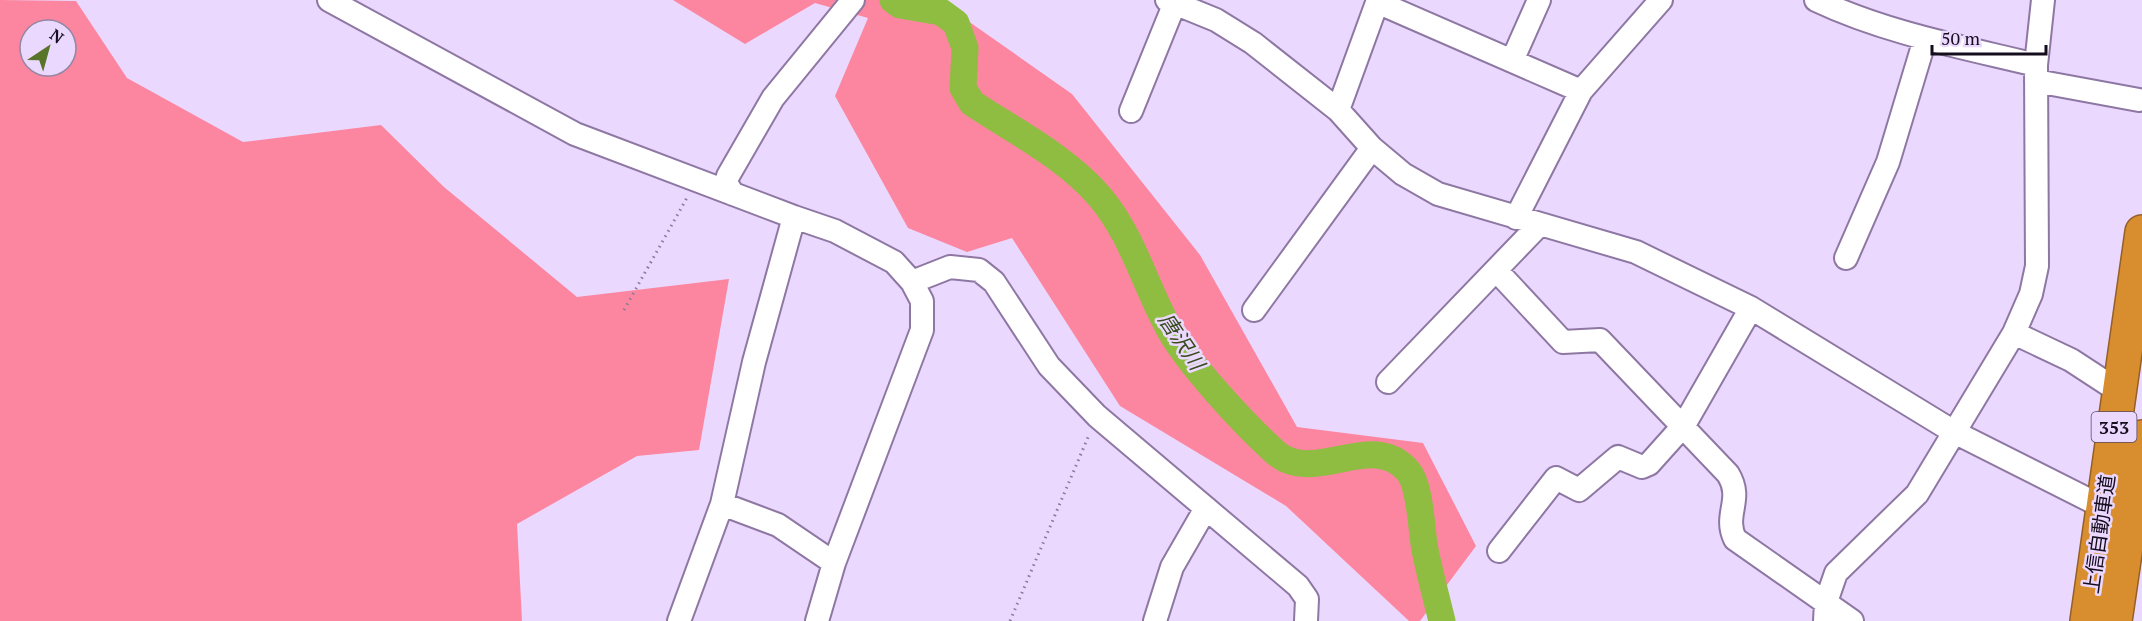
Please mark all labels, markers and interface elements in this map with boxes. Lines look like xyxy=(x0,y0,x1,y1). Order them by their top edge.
north arrow xyxy=(18,18,78,78)
scale bar xyxy=(1932,18,2046,56)
text: N xyxy=(45,23,68,48)
text: 50 m xyxy=(1941,26,1981,50)
water label: 唐沢川 xyxy=(1153,307,1212,377)
road number: 353 xyxy=(2092,412,2136,442)
street label: 上信自動車道 xyxy=(2077,473,2121,595)

